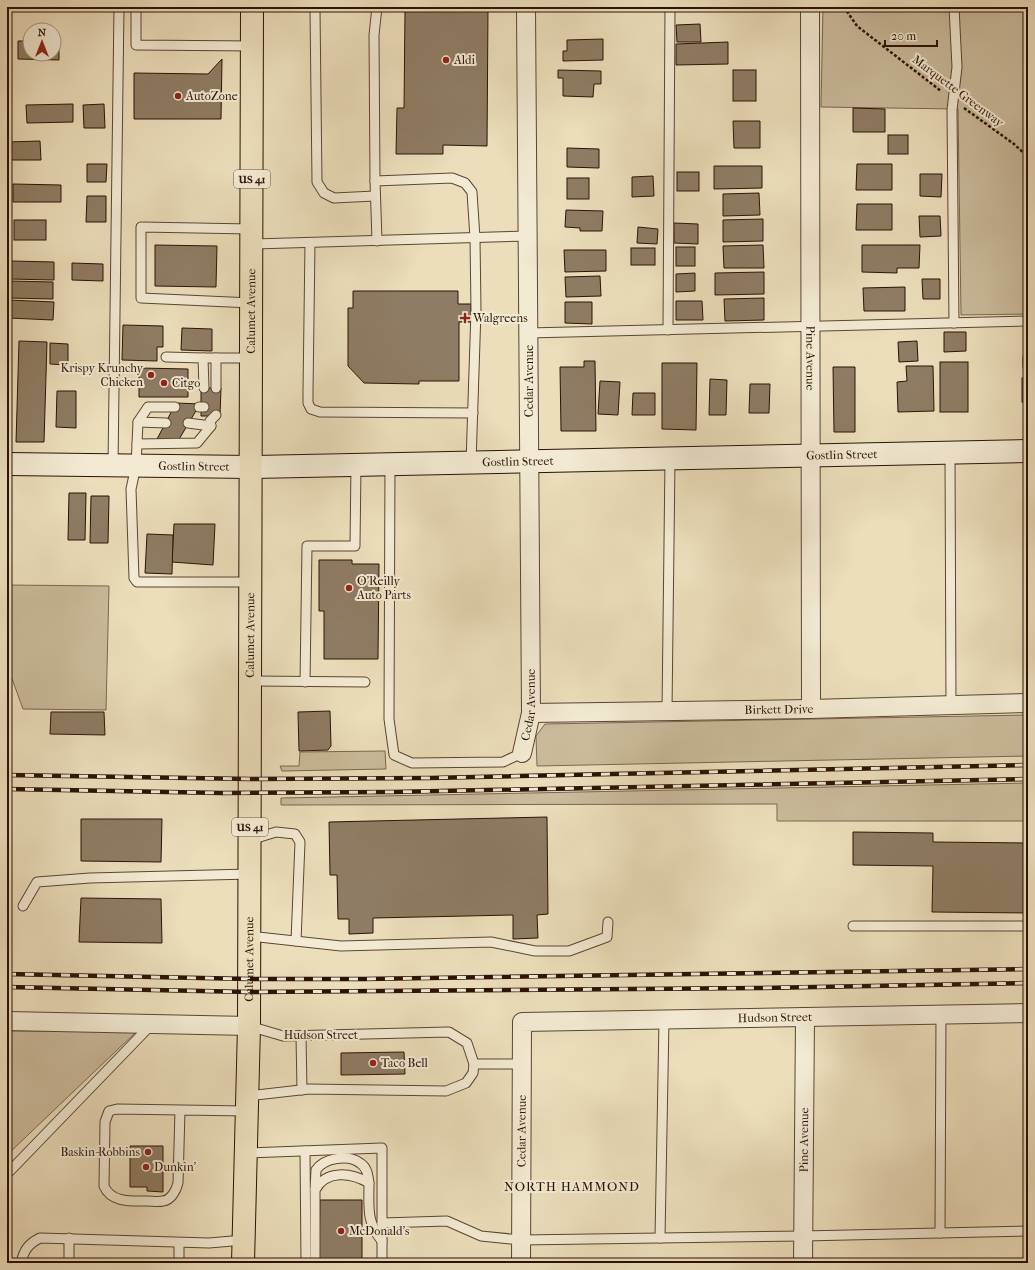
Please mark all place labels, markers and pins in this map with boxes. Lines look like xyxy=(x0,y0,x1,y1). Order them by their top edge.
place label: Aldi xyxy=(453,53,476,67)
marker: Aldi xyxy=(441,55,451,65)
place label: AutoZone xyxy=(185,89,238,103)
marker: AutoZone xyxy=(173,91,183,101)
place label: Walgreens xyxy=(472,311,528,325)
marker: Walgreens xyxy=(460,313,470,323)
place label: Krispy Krunchy Chicken xyxy=(60,361,144,389)
marker: Krispy Krunchy Chicken xyxy=(146,370,156,380)
place label: Citgo xyxy=(172,376,200,390)
marker: Citgo xyxy=(159,378,169,388)
place label: O'Reilly Auto Parts xyxy=(356,574,411,602)
marker: O'Reilly Auto Parts xyxy=(344,583,354,593)
place label: Taco Bell xyxy=(381,1056,429,1070)
marker: Taco Bell xyxy=(368,1058,378,1068)
place label: Baskin-Robbins xyxy=(60,1145,141,1159)
marker: Baskin-Robbins xyxy=(143,1147,153,1157)
place label: Dunkin' xyxy=(154,1160,197,1174)
marker: Dunkin' xyxy=(141,1162,151,1172)
place label: McDonald's xyxy=(349,1224,410,1238)
marker: McDonald's xyxy=(336,1226,346,1236)

